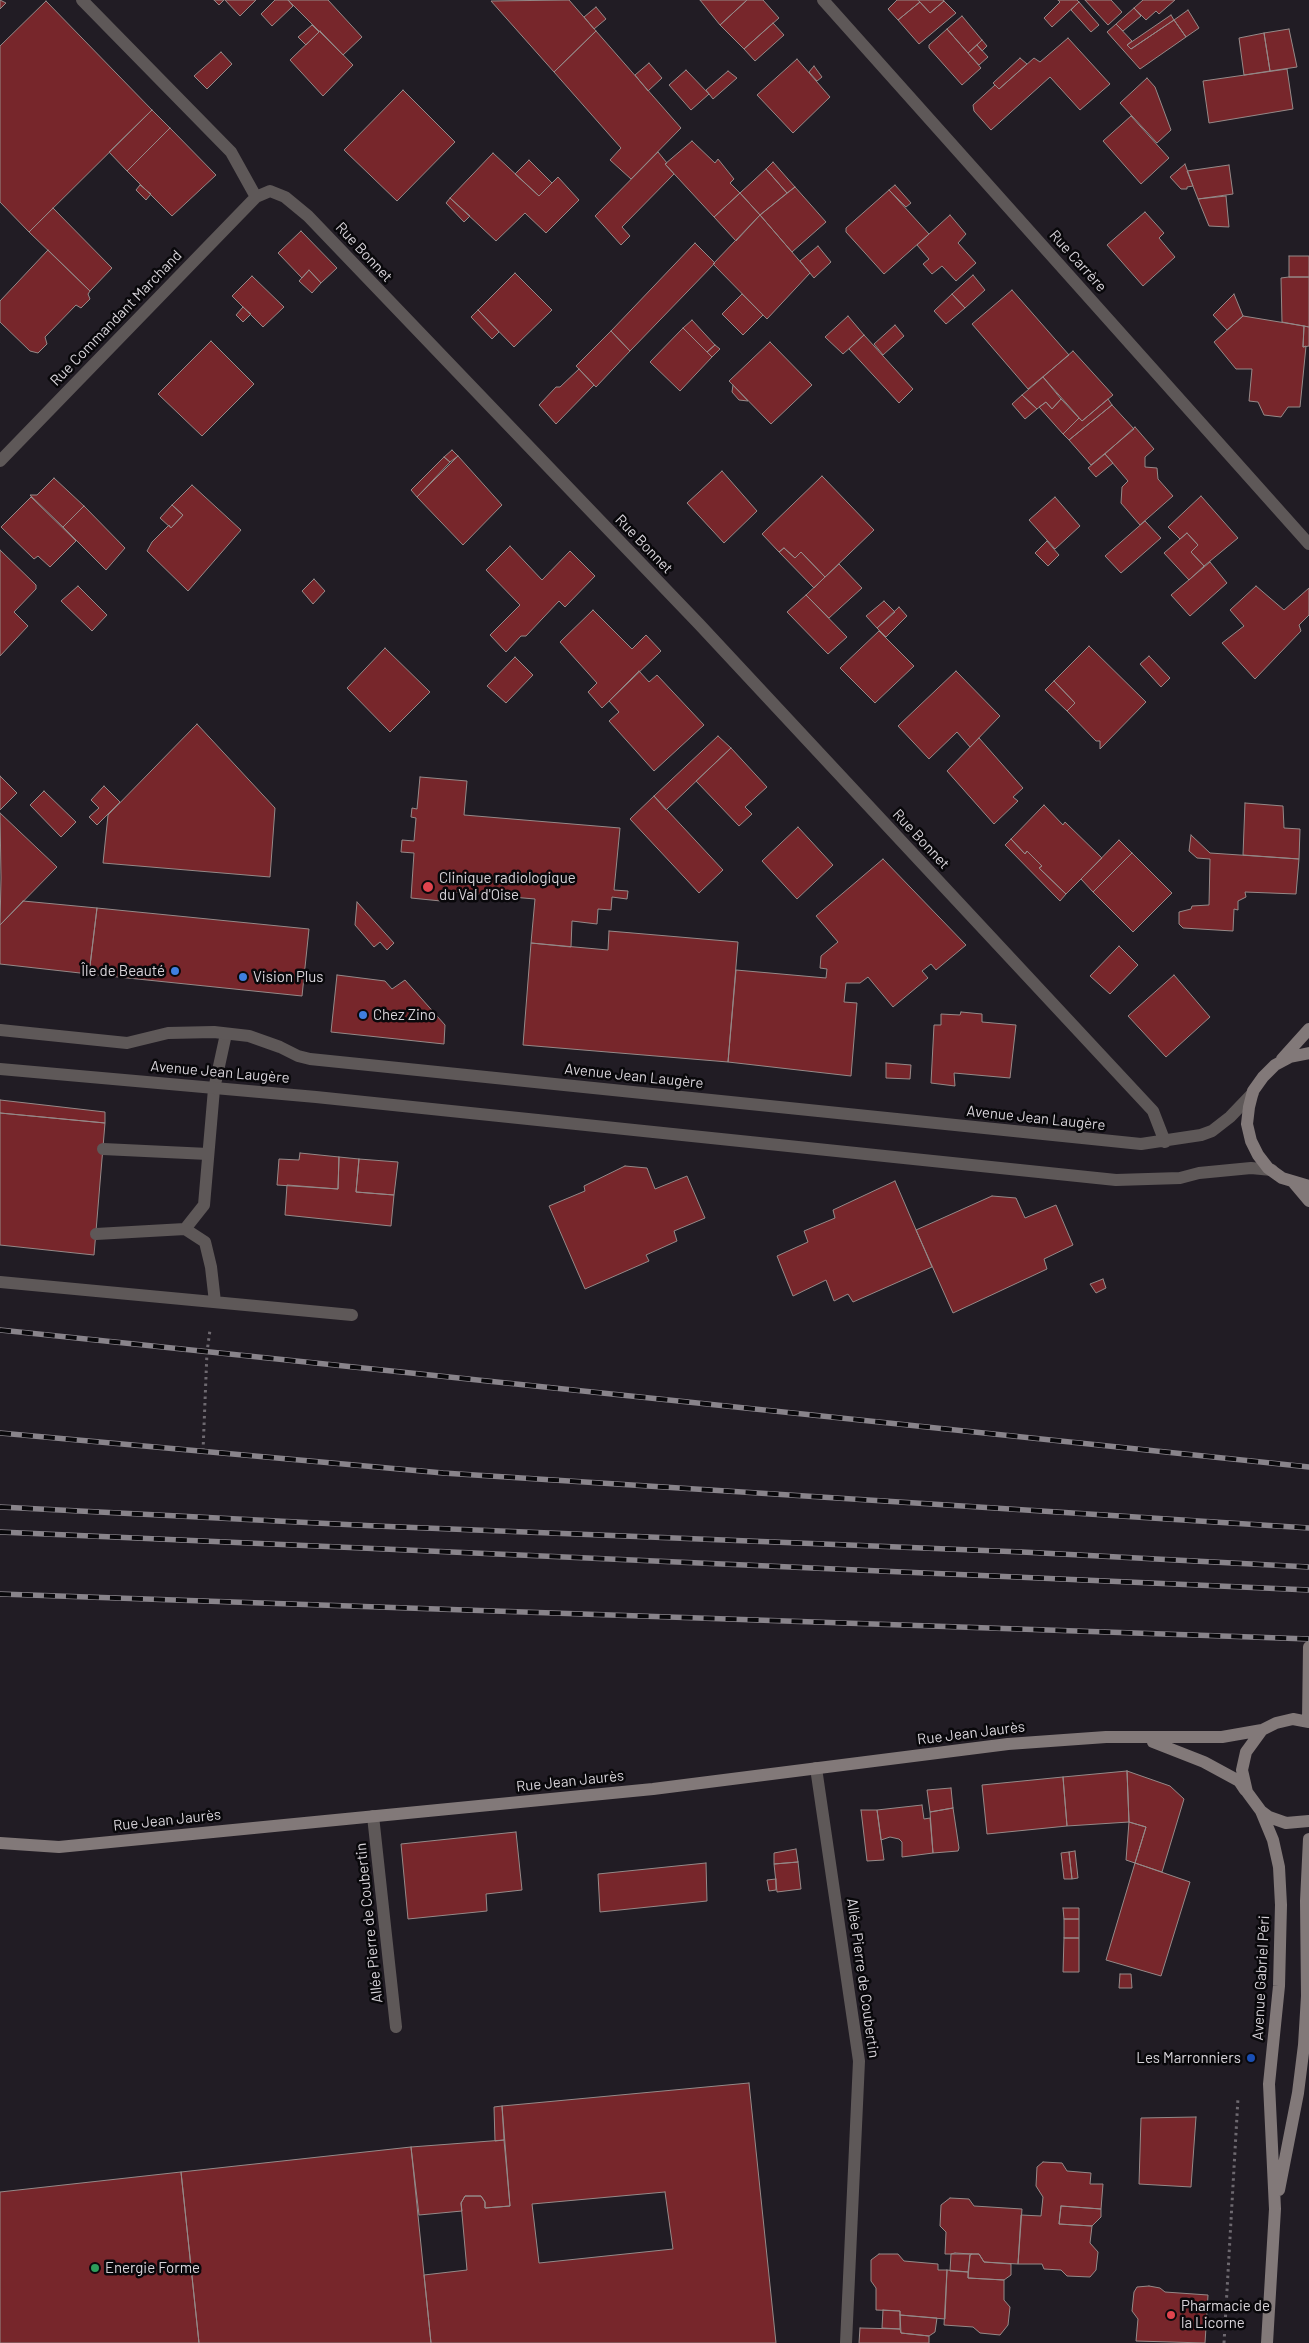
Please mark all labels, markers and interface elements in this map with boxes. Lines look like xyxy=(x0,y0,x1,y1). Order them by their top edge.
street label: Rue Bonnet xyxy=(332,218,396,286)
street label: Rue Carrère xyxy=(1046,226,1110,296)
street label: Rue Commandant Marchand xyxy=(46,246,186,390)
street label: Rue Bonnet xyxy=(611,511,677,577)
street label: Rue Bonnet xyxy=(889,805,953,873)
place label: Clinique radiologique du Val d'Oise xyxy=(439,869,576,904)
marker: Clinique radiologique du Val d'Oise xyxy=(421,880,435,894)
place label: Île de Beauté xyxy=(81,962,165,980)
marker: Île de Beauté xyxy=(169,965,181,977)
place label: Vision Plus xyxy=(253,968,324,986)
marker: Vision Plus xyxy=(237,971,249,983)
place label: Chez Zino xyxy=(373,1006,436,1024)
marker: Chez Zino xyxy=(357,1009,369,1021)
street label: Avenue Jean Laugère xyxy=(150,1057,290,1087)
street label: Avenue Jean Laugère xyxy=(564,1060,704,1092)
street label: Avenue Jean Laugère xyxy=(966,1102,1106,1134)
street label: Rue Jean Jaurès xyxy=(916,1717,1026,1749)
street label: Rue Jean Jaurès xyxy=(515,1766,625,1796)
street label: Rue Jean Jaurès xyxy=(112,1805,222,1835)
street label: Allée Pierre de Coubertin xyxy=(352,1842,386,2004)
street label: Allée Pierre de Coubertin xyxy=(843,1897,883,2059)
street label: Avenue Gabriel Péri xyxy=(1249,1915,1273,2041)
place label: Les Marronniers xyxy=(1136,2049,1241,2067)
marker: Les Marronniers xyxy=(1245,2052,1257,2064)
place label: Energie Forme xyxy=(105,2259,200,2277)
marker: Energie Forme xyxy=(89,2262,101,2274)
place label: Pharmacie de la Licorne xyxy=(1181,2297,1270,2332)
marker: Pharmacie de la Licorne xyxy=(1165,2309,1177,2321)

